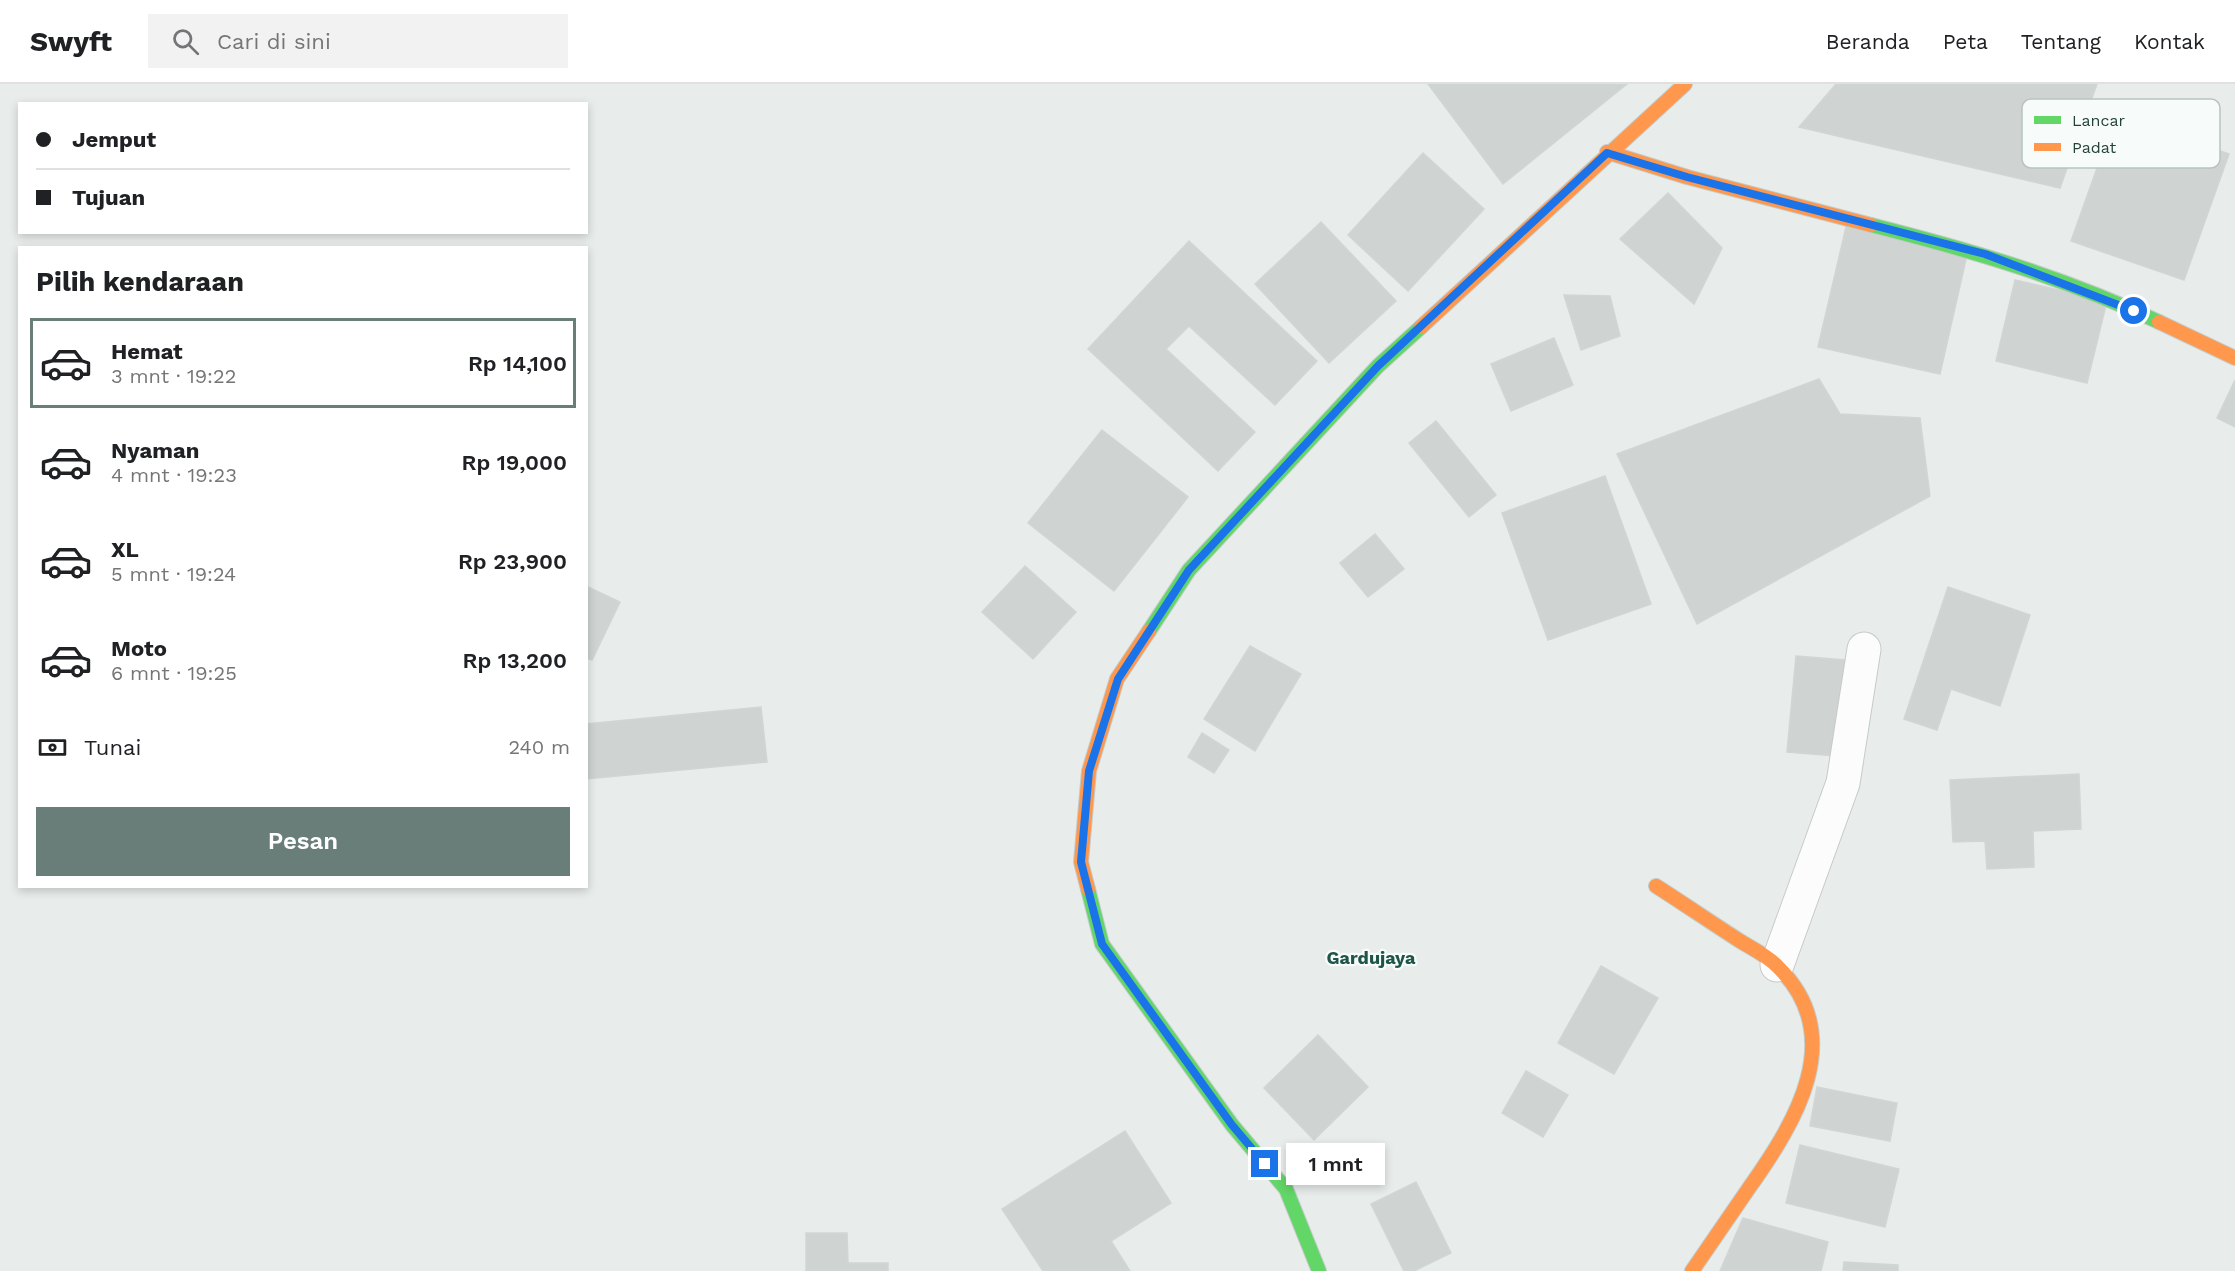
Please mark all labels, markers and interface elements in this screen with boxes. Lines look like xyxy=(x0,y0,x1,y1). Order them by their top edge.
search box xyxy=(148,14,568,68)
text: Swyft xyxy=(30,25,112,58)
icon: search xyxy=(169,25,202,58)
text: Cari di sini xyxy=(217,29,331,54)
text: Beranda xyxy=(1826,29,1910,54)
text: Peta xyxy=(1943,29,1988,54)
text: Tentang xyxy=(2021,29,2101,54)
text: Kontak xyxy=(2134,29,2205,54)
legend xyxy=(2022,99,2220,168)
text: Lancar xyxy=(2072,111,2126,130)
text: Jemput xyxy=(72,127,156,152)
text: Padat xyxy=(2072,138,2117,157)
text: Tujuan xyxy=(72,185,145,210)
text: Pilih kendaraan xyxy=(36,266,244,298)
route start xyxy=(2120,297,2147,324)
icon: car xyxy=(39,336,93,390)
text: Hemat xyxy=(111,339,183,364)
text: Rp 14,100 xyxy=(468,351,567,376)
text: 3 mnt · 19:22 xyxy=(111,364,236,388)
icon: car xyxy=(39,435,93,489)
text: Nyaman xyxy=(111,438,199,463)
text: Rp 19,000 xyxy=(461,450,567,475)
text: 4 mnt · 19:23 xyxy=(111,463,237,487)
icon: car xyxy=(39,534,93,588)
text: XL xyxy=(111,537,139,562)
text: Rp 23,900 xyxy=(458,549,567,574)
text: 5 mnt · 19:24 xyxy=(111,562,236,586)
icon: car xyxy=(39,633,93,687)
text: Moto xyxy=(111,636,167,661)
text: Rp 13,200 xyxy=(463,648,567,673)
text: 6 mnt · 19:25 xyxy=(111,661,237,685)
icon: cash xyxy=(36,731,69,764)
text: Tunai xyxy=(84,735,141,760)
text: 240 m xyxy=(508,735,570,759)
button: Pesan xyxy=(36,807,570,876)
district label: Gardujaya xyxy=(1327,947,1416,968)
callout: 1 mnt xyxy=(1286,1143,1385,1185)
route end xyxy=(1251,1150,1278,1177)
text: 1 mnt xyxy=(1308,1152,1363,1176)

